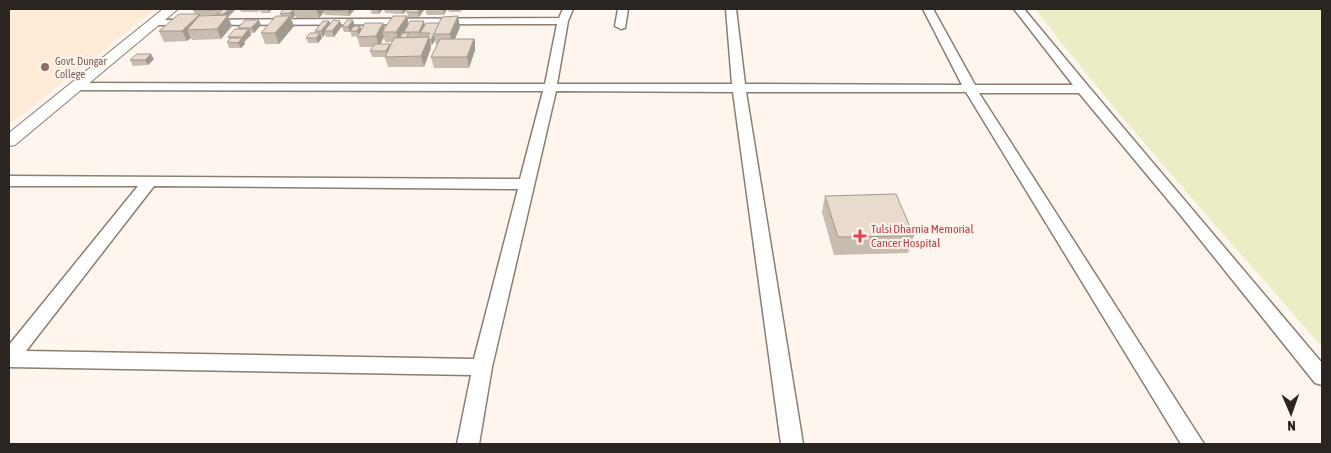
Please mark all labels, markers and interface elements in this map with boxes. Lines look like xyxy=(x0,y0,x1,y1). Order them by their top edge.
place label: Govt. Dungar College xyxy=(55,55,107,80)
marker: Govt. Dungar College xyxy=(39,61,51,73)
place label: Tulsi Dharnia Memorial Cancer Hospital xyxy=(871,222,974,250)
marker: Tulsi Dharnia Memorial Cancer Hospital xyxy=(853,229,867,243)
north arrow xyxy=(1266,388,1316,438)
text: N xyxy=(1287,418,1296,434)

